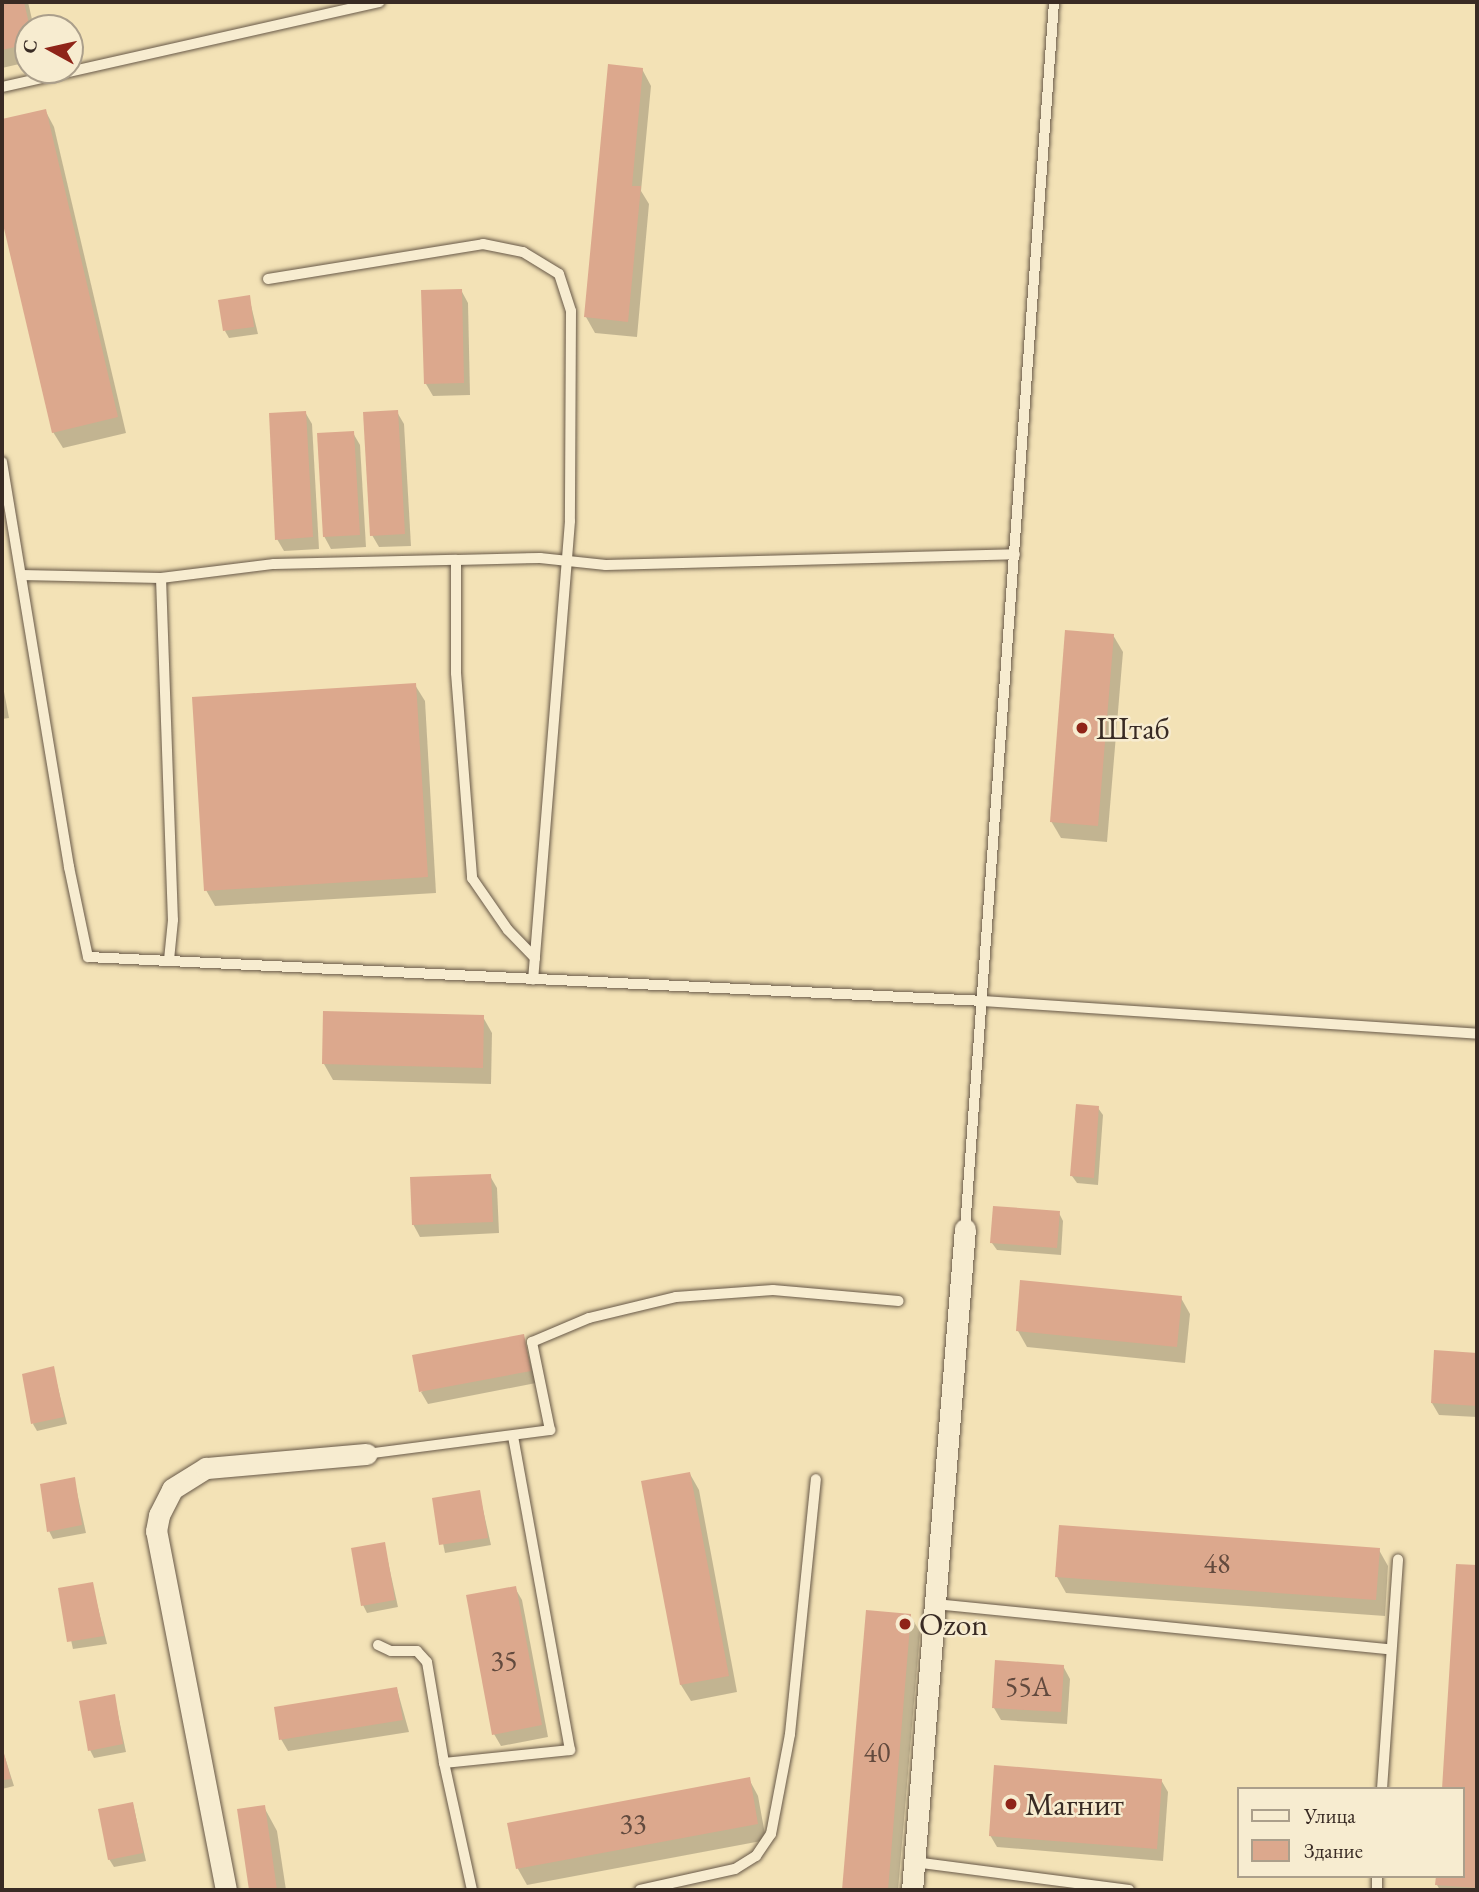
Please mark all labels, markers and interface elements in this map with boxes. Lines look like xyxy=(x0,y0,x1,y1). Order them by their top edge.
north arrow xyxy=(14,14,84,84)
text: С xyxy=(16,38,43,55)
place label: Штаб xyxy=(1096,709,1170,747)
marker: Штаб xyxy=(1074,720,1090,736)
house number: 48 xyxy=(1204,1546,1230,1580)
place label: Ozon xyxy=(919,1605,988,1643)
marker: Ozon xyxy=(897,1616,913,1632)
house number: 35 xyxy=(491,1643,517,1677)
house number: 55А xyxy=(1005,1669,1051,1703)
house number: 40 xyxy=(864,1735,890,1769)
place label: Магнит xyxy=(1025,1785,1124,1823)
legend xyxy=(1238,1787,1465,1878)
marker: Магнит xyxy=(1003,1796,1019,1812)
text: Улица xyxy=(1304,1802,1356,1829)
house number: 33 xyxy=(620,1806,646,1840)
text: Здание xyxy=(1304,1837,1363,1864)

